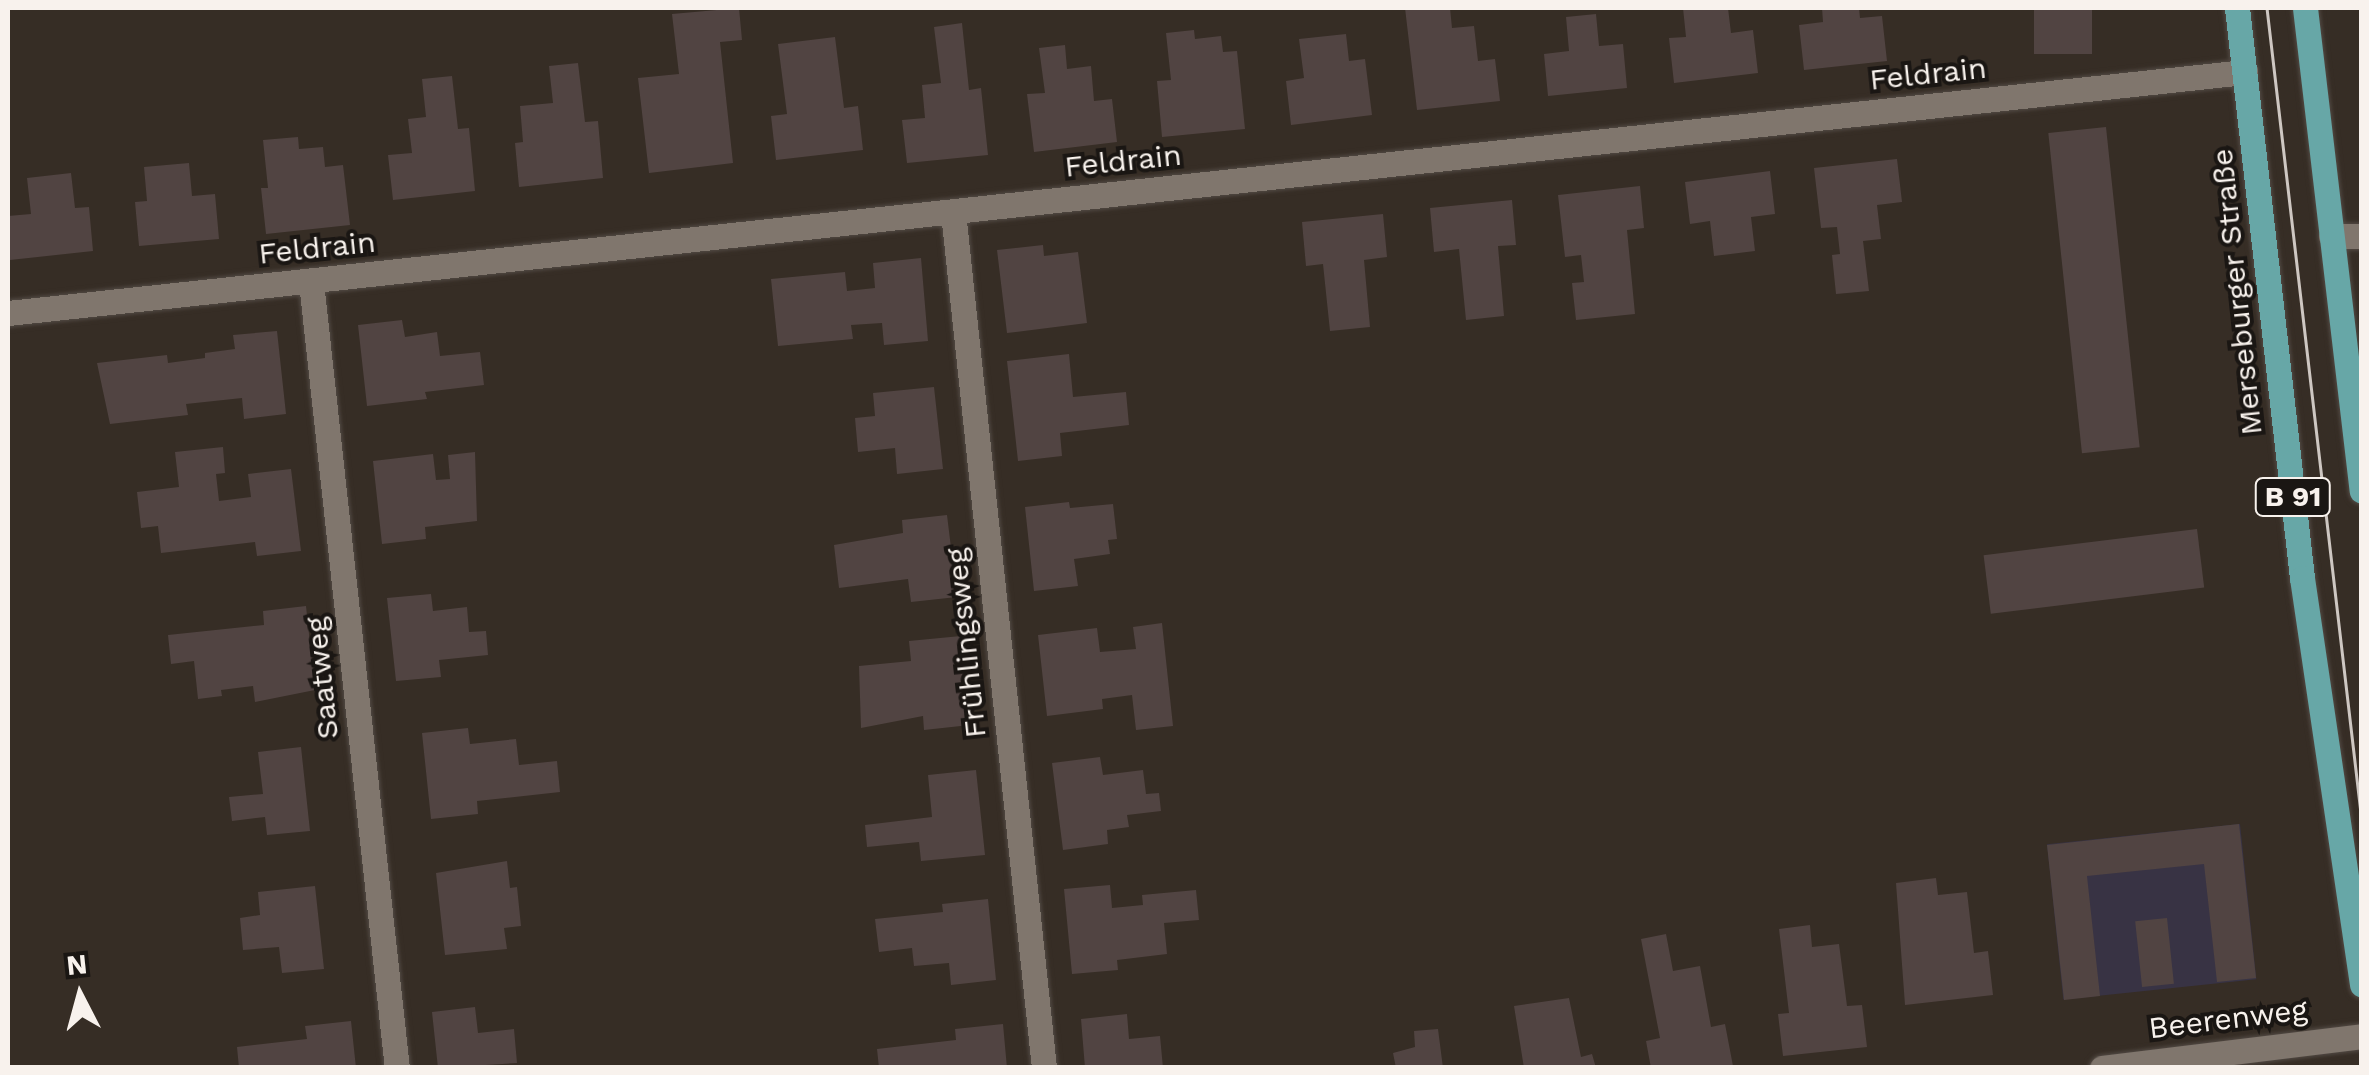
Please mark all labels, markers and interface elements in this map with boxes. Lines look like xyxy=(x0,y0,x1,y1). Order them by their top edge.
street label: Feldrain xyxy=(1868,50,1988,98)
street label: Feldrain xyxy=(1063,137,1183,185)
street label: Merseburger Straße xyxy=(2204,147,2270,437)
street label: Feldrain xyxy=(257,224,377,272)
road number: B 91 xyxy=(2253,474,2333,520)
street label: Frühlingsweg xyxy=(938,546,994,740)
street label: Saatweg xyxy=(298,615,346,741)
north arrow xyxy=(30,945,130,1045)
text: N xyxy=(65,947,89,982)
street label: Beerenweg xyxy=(2147,991,2309,1047)

